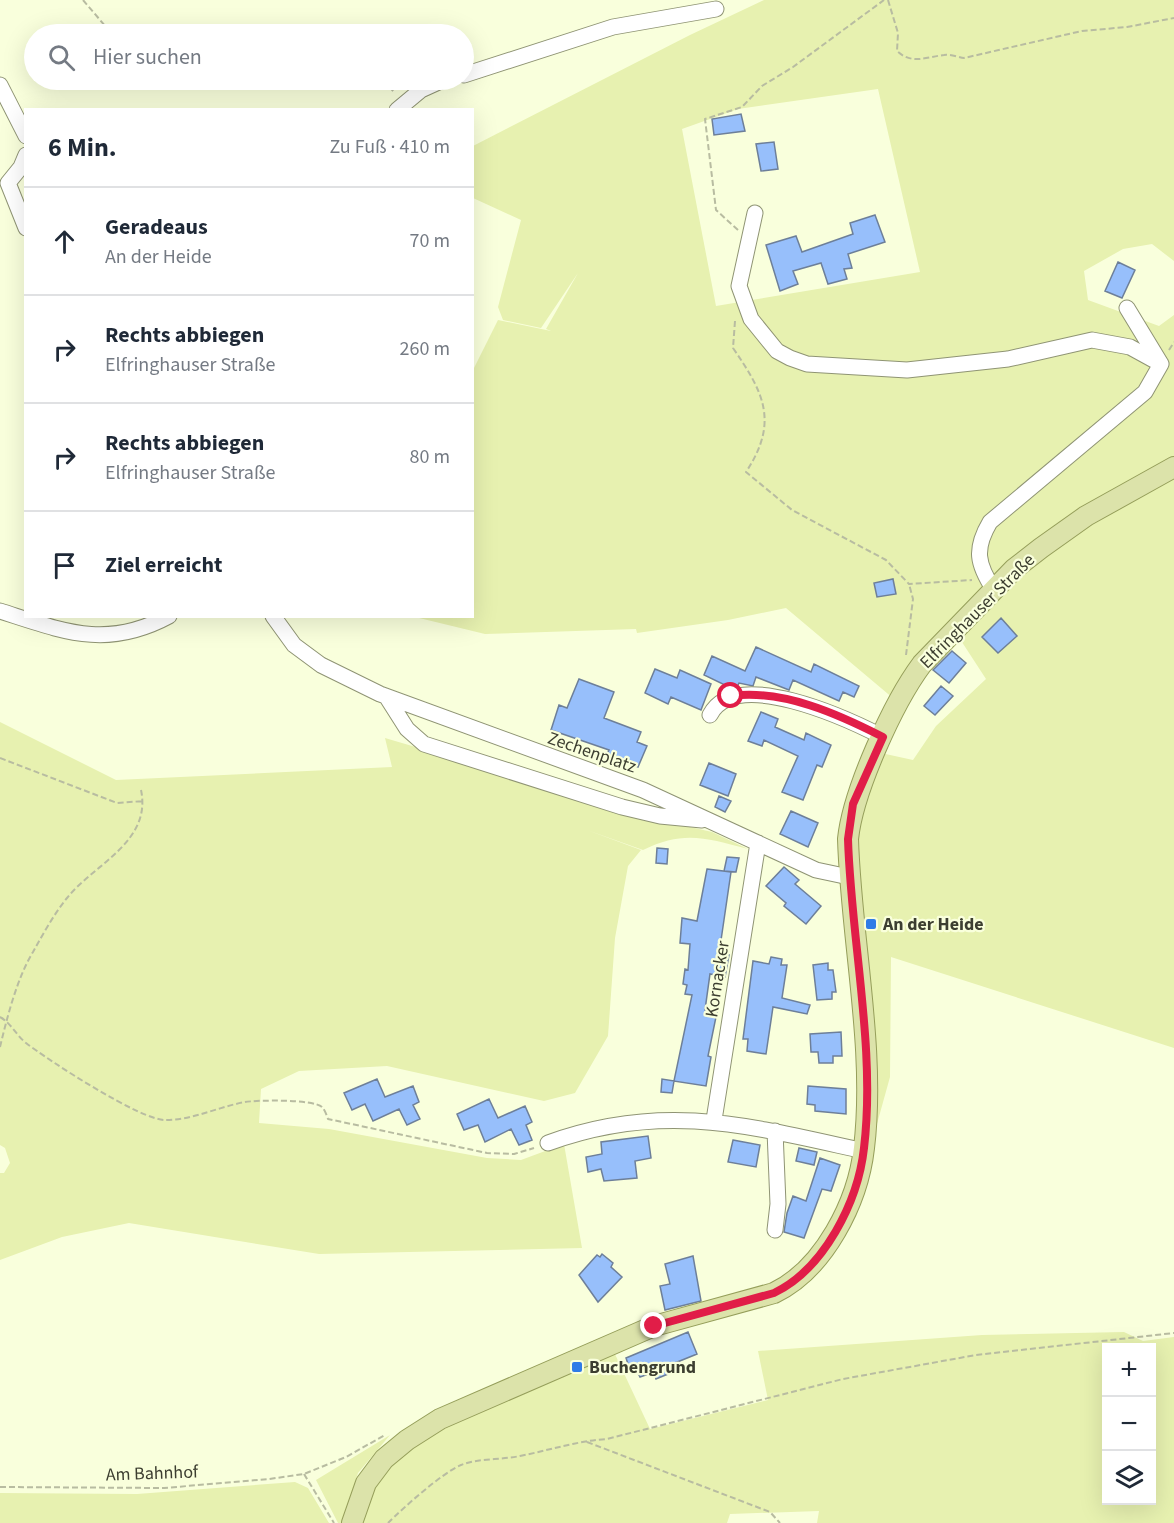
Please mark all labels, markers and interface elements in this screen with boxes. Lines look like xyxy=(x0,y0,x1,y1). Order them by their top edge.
search box xyxy=(24,24,474,90)
icon: search xyxy=(45,41,78,74)
text: Hier suchen xyxy=(93,41,202,73)
text: 6 Min. xyxy=(48,129,117,166)
text: Zu Fuß · 410 m xyxy=(329,133,450,161)
text: Geradeaus xyxy=(105,211,208,243)
icon: ahead xyxy=(48,225,81,258)
text: 70 m xyxy=(410,227,450,255)
text: An der Heide xyxy=(105,243,212,271)
text: Rechts abbiegen xyxy=(105,319,264,351)
icon: right xyxy=(48,333,81,366)
text: 260 m xyxy=(400,335,450,363)
text: Elfringhauser Straße xyxy=(105,351,275,379)
text: Rechts abbiegen xyxy=(105,427,264,459)
icon: right xyxy=(48,441,81,474)
text: 80 m xyxy=(410,443,450,471)
text: Elfringhauser Straße xyxy=(105,459,275,487)
street label: Elfringhauser Straße xyxy=(914,548,1040,674)
icon: arrive xyxy=(48,549,81,582)
text: Ziel erreicht xyxy=(105,549,223,581)
route start xyxy=(717,682,743,708)
street label: Zechenplatz xyxy=(544,726,640,779)
place label: An der Heide xyxy=(882,912,984,937)
marker: An der Heide xyxy=(864,917,878,931)
street label: Kornacker xyxy=(699,938,736,1019)
route end xyxy=(640,1312,666,1338)
map controls xyxy=(1102,1343,1156,1505)
button: + xyxy=(1102,1343,1156,1397)
place label: Buchengrund xyxy=(589,1355,696,1380)
marker: Buchengrund xyxy=(570,1360,584,1374)
button: − xyxy=(1102,1397,1156,1451)
button: layers xyxy=(1102,1451,1156,1505)
street label: Am Bahnhof xyxy=(105,1459,199,1488)

